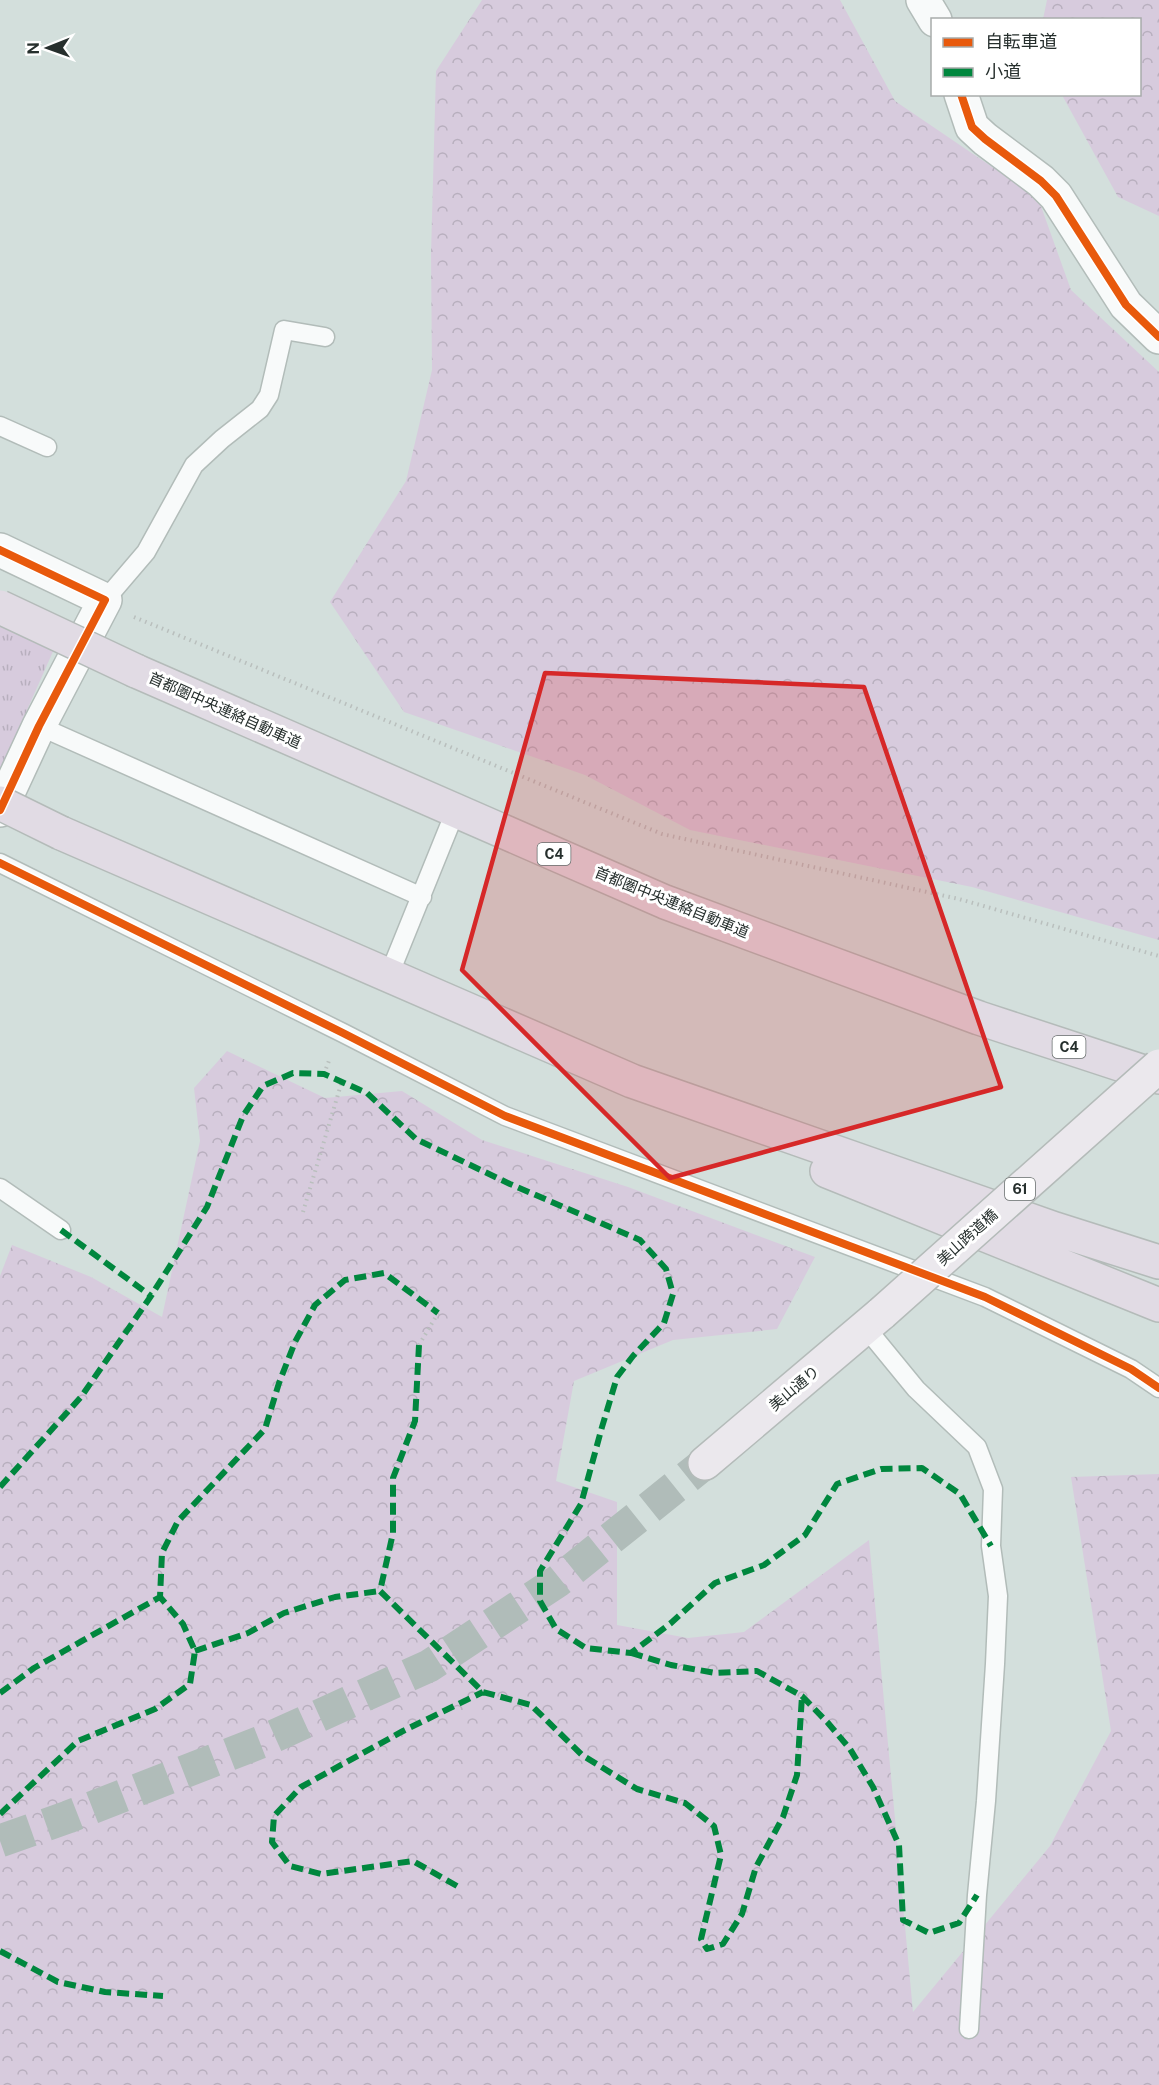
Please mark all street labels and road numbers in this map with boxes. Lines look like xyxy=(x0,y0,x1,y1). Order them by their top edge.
street label: 首都圏中央連絡自動車道 xyxy=(146,669,304,751)
road number: C4 xyxy=(538,843,570,865)
street label: 首都圏中央連絡自動車道 xyxy=(592,863,752,941)
road number: C4 xyxy=(1052,1036,1086,1058)
road number: 61 xyxy=(1005,1178,1035,1200)
street label: 美山跨道橋 xyxy=(933,1206,1001,1268)
street label: 美山通り xyxy=(766,1362,822,1414)

